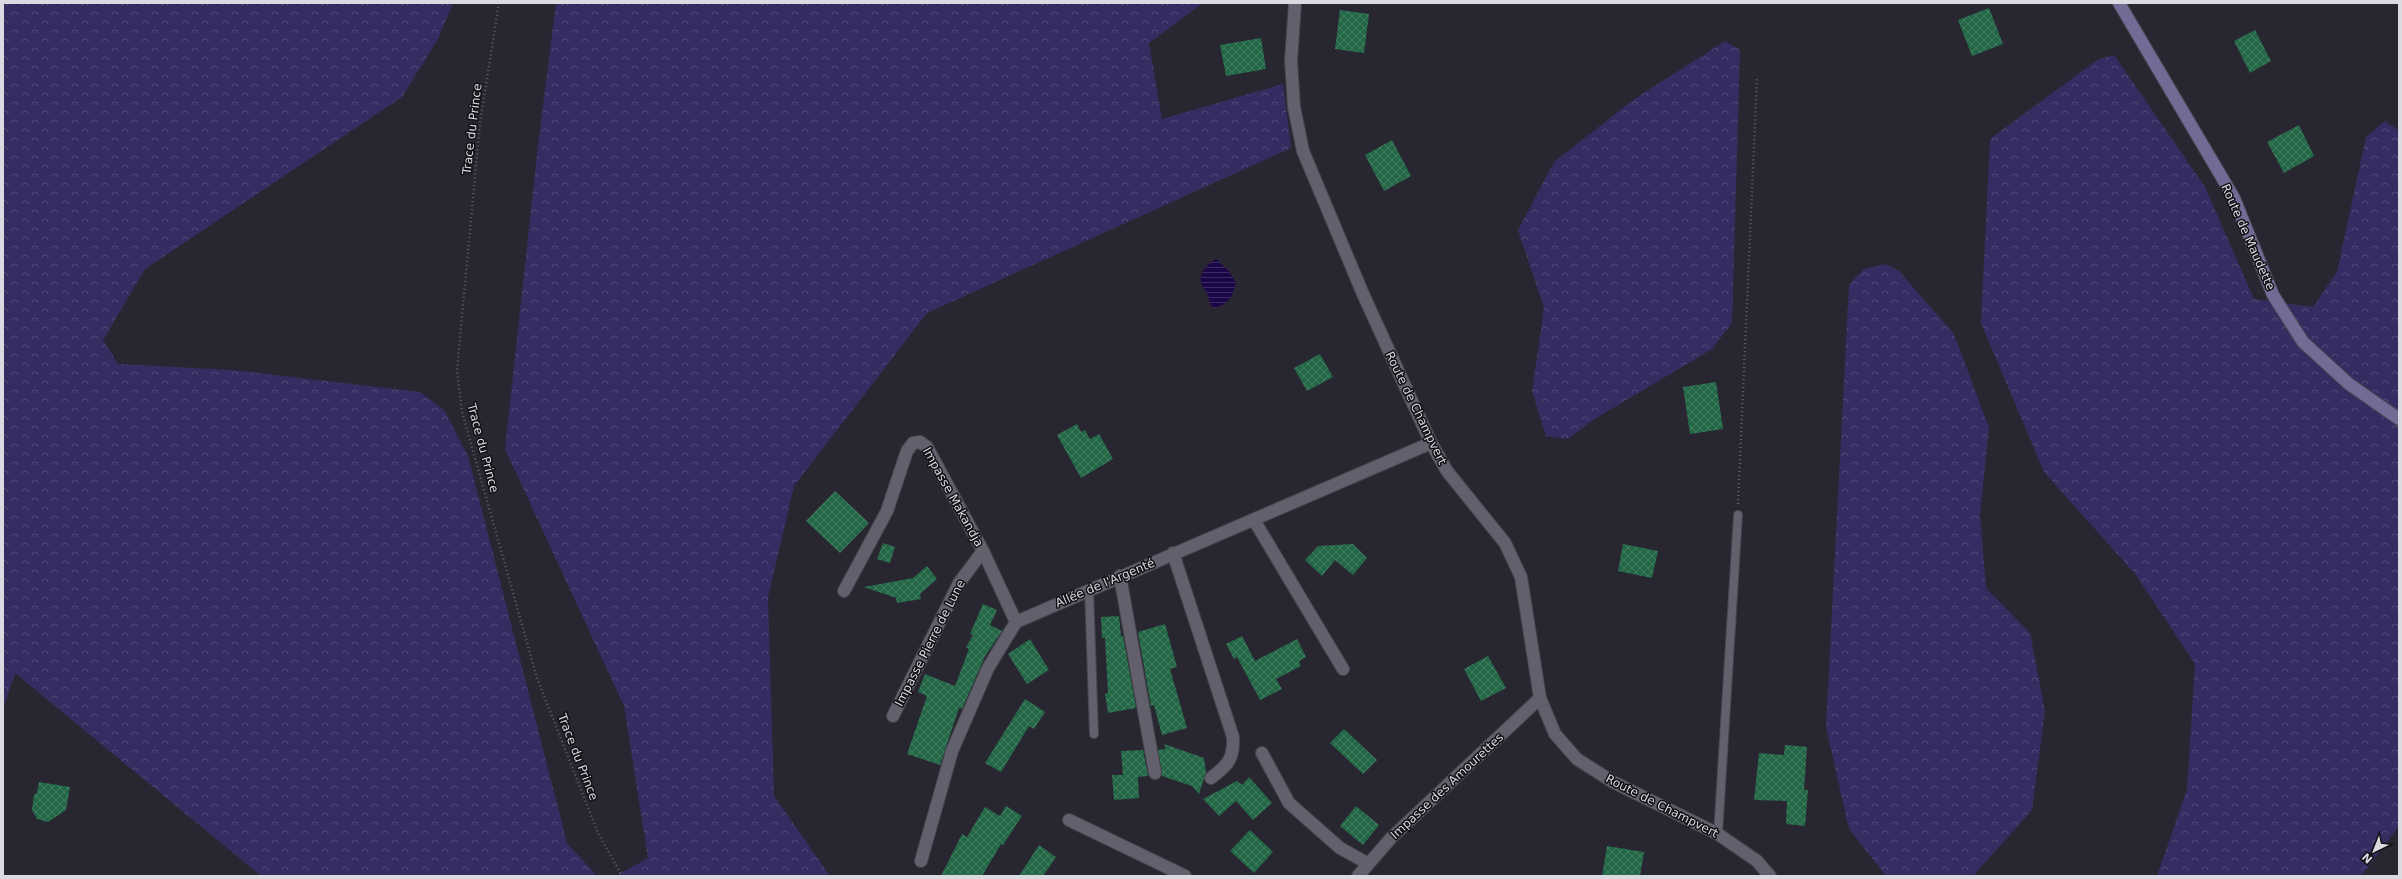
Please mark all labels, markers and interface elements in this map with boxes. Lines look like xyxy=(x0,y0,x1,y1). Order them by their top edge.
street label: Trace du Prince xyxy=(459,83,485,176)
street label: Route de Maudette xyxy=(2218,182,2278,292)
street label: Route de Champvert xyxy=(1382,349,1450,467)
street label: Trace du Prince xyxy=(464,401,502,494)
street label: Impasse Makandja xyxy=(920,445,986,549)
street label: Allée de l'Argenté xyxy=(1053,556,1157,610)
street label: Impasse Pierre de Lune xyxy=(892,577,968,709)
street label: Trace du Prince xyxy=(555,711,601,802)
street label: Impasse des Amourettes xyxy=(1388,730,1506,842)
street label: Route de Champvert xyxy=(1603,772,1721,841)
north arrow xyxy=(2354,831,2394,871)
text: N xyxy=(2360,850,2375,866)

